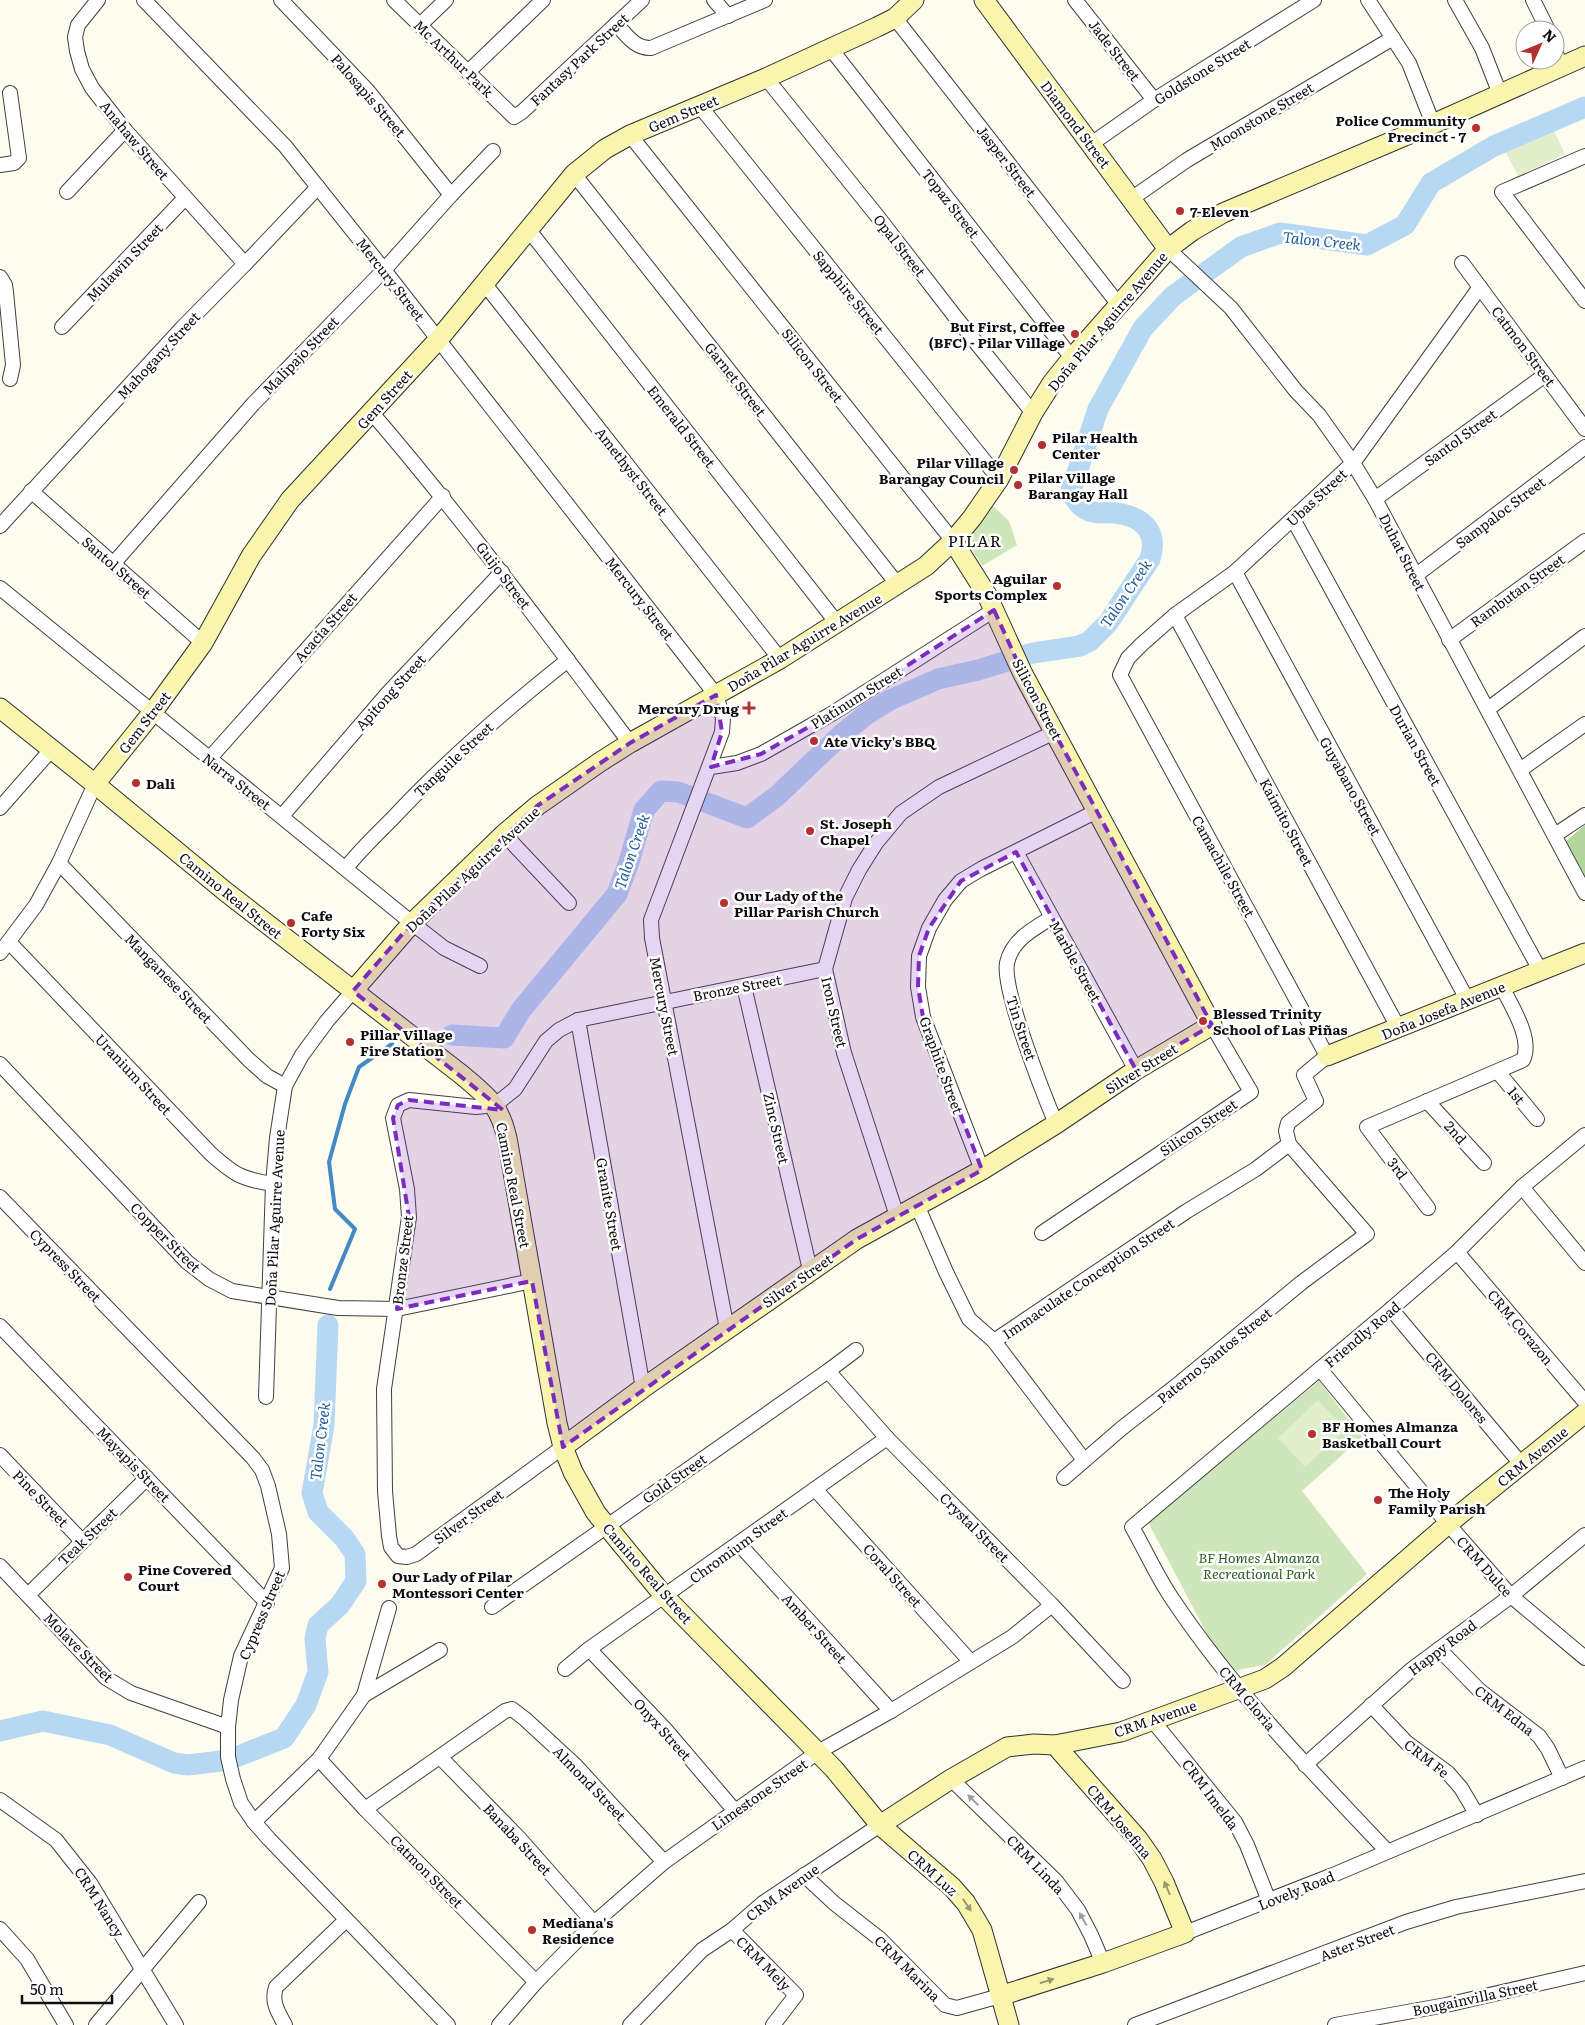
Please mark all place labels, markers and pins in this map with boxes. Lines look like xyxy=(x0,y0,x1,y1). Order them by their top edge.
place label: Police Community Precinct - 7 xyxy=(1335,110,1466,146)
marker: Police Community Precinct - 7 xyxy=(1470,122,1482,134)
place label: 7-Eleven xyxy=(1190,201,1250,221)
marker: 7-Eleven xyxy=(1174,205,1186,217)
place label: But First, Coffee (BFC) - Pilar Village xyxy=(929,316,1065,352)
marker: But First, Coffee (BFC) - Pilar Village xyxy=(1069,328,1081,340)
place label: Pilar Health Center xyxy=(1052,427,1138,463)
marker: Pilar Health Center xyxy=(1036,439,1048,451)
place label: Pilar Village Barangay Council xyxy=(879,452,1004,488)
marker: Pilar Village Barangay Council xyxy=(1008,464,1020,476)
place label: Pilar Village Barangay Hall xyxy=(1028,467,1128,503)
marker: Pilar Village Barangay Hall xyxy=(1012,479,1024,491)
place label: Aguilar Sports Complex xyxy=(935,568,1048,604)
marker: Aguilar Sports Complex xyxy=(1051,580,1063,592)
place label: Mercury Drug xyxy=(638,698,740,718)
marker: Mercury Drug xyxy=(743,702,755,714)
place label: Ate Vicky's BBQ xyxy=(824,731,937,751)
marker: Ate Vicky's BBQ xyxy=(808,735,820,747)
place label: Dali xyxy=(146,773,175,793)
marker: Dali xyxy=(130,777,142,789)
place label: St. Joseph Chapel xyxy=(820,813,892,849)
marker: St. Joseph Chapel xyxy=(804,825,816,837)
place label: Our Lady of the Pillar Parish Church xyxy=(734,885,880,921)
marker: Our Lady of the Pillar Parish Church xyxy=(718,897,730,909)
place label: Cafe Forty Six xyxy=(301,905,366,941)
marker: Cafe Forty Six xyxy=(285,917,297,929)
place label: Blessed Trinity School of Las Piñas xyxy=(1213,1003,1347,1039)
marker: Blessed Trinity School of Las Piñas xyxy=(1197,1015,1209,1027)
place label: Pillar Village Fire Station xyxy=(360,1024,453,1060)
marker: Pillar Village Fire Station xyxy=(344,1036,356,1048)
place label: BF Homes Almanza Basketball Court xyxy=(1322,1416,1459,1452)
marker: BF Homes Almanza Basketball Court xyxy=(1306,1428,1318,1440)
place label: The Holy Family Parish xyxy=(1388,1482,1486,1518)
marker: The Holy Family Parish xyxy=(1372,1494,1384,1506)
place label: Pine Covered Court xyxy=(138,1559,232,1595)
place label: Our Lady of Pilar Montessori Center xyxy=(392,1566,524,1602)
marker: Pine Covered Court xyxy=(122,1571,134,1583)
marker: Our Lady of Pilar Montessori Center xyxy=(376,1578,388,1590)
place label: Mediana's Residence xyxy=(542,1912,614,1948)
marker: Mediana's Residence xyxy=(526,1924,538,1936)

